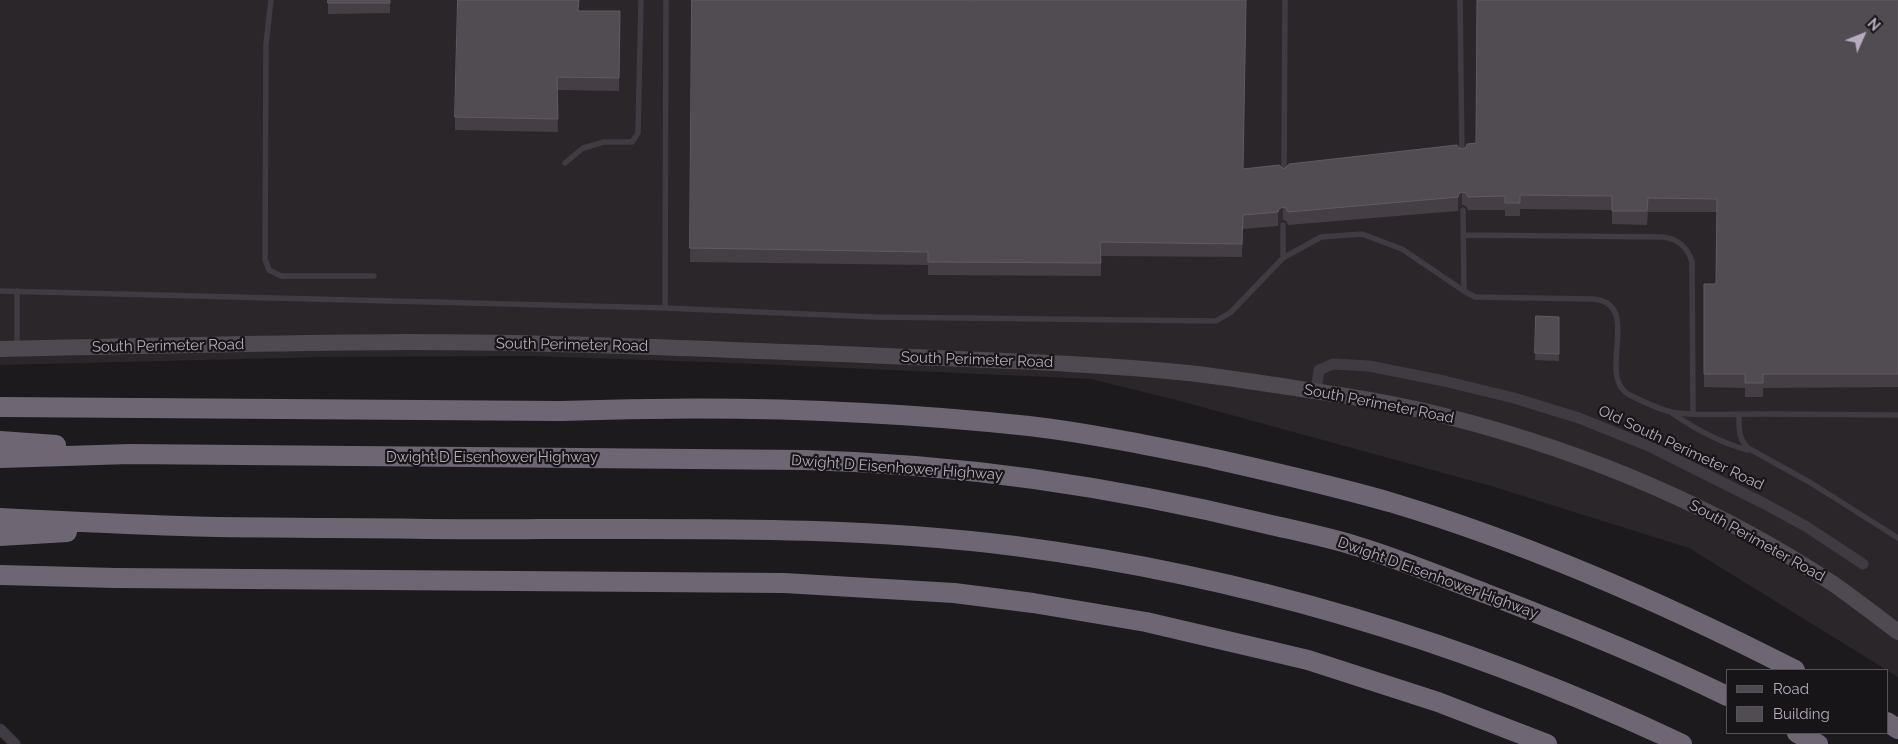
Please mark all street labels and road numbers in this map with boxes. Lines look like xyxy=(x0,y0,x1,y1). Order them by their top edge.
street label: South Perimeter Road xyxy=(496,335,648,355)
street label: South Perimeter Road xyxy=(92,336,244,356)
street label: South Perimeter Road xyxy=(901,348,1053,372)
street label: South Perimeter Road xyxy=(1303,381,1455,427)
street label: Old South Perimeter Road xyxy=(1595,402,1767,494)
street label: Dwight D Eisenhower Highway xyxy=(386,448,598,466)
street label: Dwight D Eisenhower Highway xyxy=(791,452,1003,484)
street label: South Perimeter Road xyxy=(1686,496,1828,586)
street label: Dwight D Eisenhower Highway xyxy=(1335,533,1541,623)

